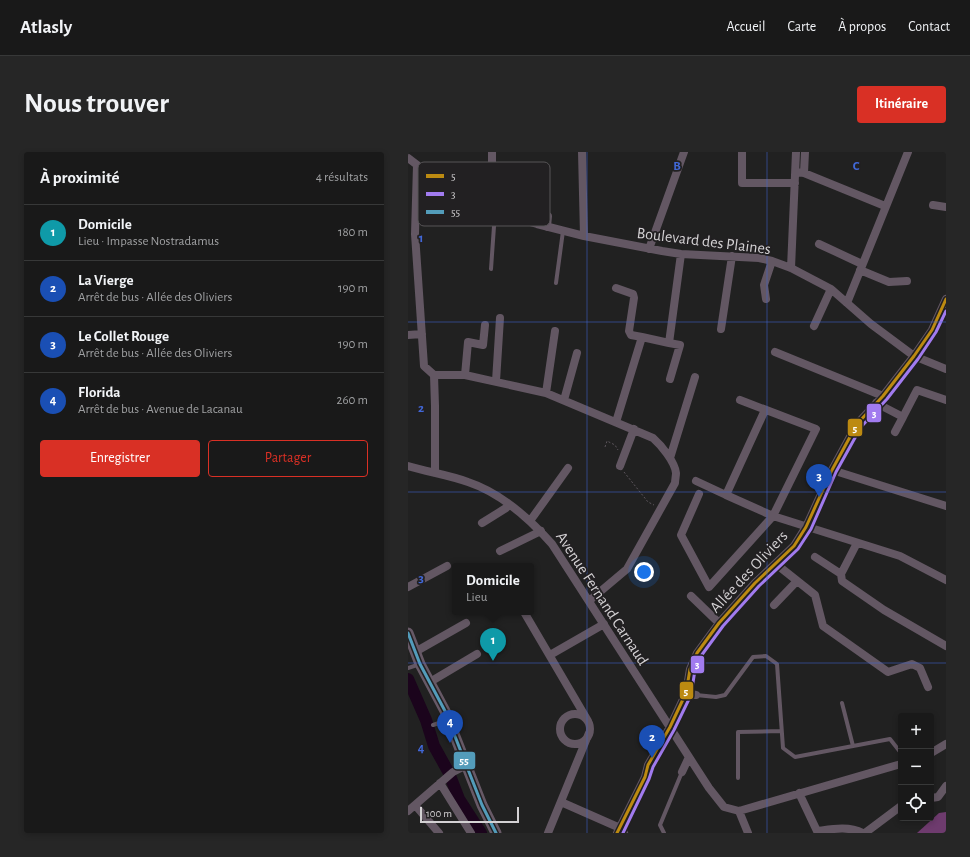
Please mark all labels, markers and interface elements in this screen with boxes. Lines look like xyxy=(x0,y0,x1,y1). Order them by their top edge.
text: Atlasly xyxy=(20,18,72,37)
text: Accueil xyxy=(726,20,765,34)
text: Carte xyxy=(787,20,816,34)
text: À propos xyxy=(838,20,886,34)
text: Contact xyxy=(908,20,950,34)
button: Itinéraire xyxy=(857,86,946,123)
text: Nous trouver xyxy=(24,90,169,118)
text: B xyxy=(673,160,681,173)
text: C xyxy=(853,160,860,173)
legend xyxy=(418,162,550,226)
text: À proximité xyxy=(40,169,120,186)
text: 4 résultats xyxy=(316,171,368,184)
text: 5 xyxy=(451,171,456,182)
text: 3 xyxy=(451,189,456,200)
text: 55 xyxy=(451,207,461,218)
text: Domicile xyxy=(78,217,132,232)
street label: Boulevard des Plaines xyxy=(636,225,772,257)
text: 1 xyxy=(51,226,55,239)
text: 180 m xyxy=(338,226,368,239)
text: 1 xyxy=(419,232,423,245)
text: Lieu · Impasse Nostradamus xyxy=(78,235,219,248)
text: La Vierge xyxy=(78,273,133,288)
text: 2 xyxy=(50,282,56,295)
text: 190 m xyxy=(338,282,368,295)
text: Arrêt de bus · Allée des Oliviers xyxy=(78,291,232,304)
text: Le Collet Rouge xyxy=(78,329,169,344)
text: 3 xyxy=(50,338,56,351)
text: 190 m xyxy=(338,338,368,351)
text: Arrêt de bus · Allée des Oliviers xyxy=(78,347,232,360)
text: Florida xyxy=(78,385,120,400)
text: 4 xyxy=(50,394,56,407)
text: 260 m xyxy=(337,394,368,407)
text: 2 xyxy=(418,402,424,415)
text: Arrêt de bus · Avenue de Lacanau xyxy=(78,403,243,416)
line badge: 3 xyxy=(866,403,882,423)
text: 3 xyxy=(872,408,877,419)
line badge: 5 xyxy=(847,418,863,437)
text: 5 xyxy=(853,423,858,434)
button: Enregistrer xyxy=(40,440,200,477)
button: Partager xyxy=(208,440,368,477)
pin: 3 xyxy=(806,464,832,497)
street label: Allée des Oliviers xyxy=(707,527,791,616)
street label: Avenue Fernand Carnaud xyxy=(553,529,651,668)
your location xyxy=(634,562,654,582)
popup xyxy=(452,563,534,615)
text: 3 xyxy=(418,572,424,585)
text: Domicile xyxy=(466,573,520,588)
text: Lieu xyxy=(466,591,487,604)
pin: 1 xyxy=(480,628,506,661)
line badge: 3 xyxy=(690,655,705,674)
text: 3 xyxy=(695,659,700,670)
line badge: 5 xyxy=(679,681,694,700)
text: 5 xyxy=(684,686,689,697)
pin: 4 xyxy=(437,710,463,743)
map controls xyxy=(898,713,934,821)
button: + xyxy=(898,713,934,749)
pin: 2 xyxy=(639,725,665,758)
text: 4 xyxy=(418,742,425,755)
button: − xyxy=(898,749,934,785)
line badge: 55 xyxy=(453,751,476,770)
text: 55 xyxy=(459,755,469,766)
button: locate xyxy=(898,785,934,821)
scale bar xyxy=(420,805,519,824)
text: 100 m xyxy=(426,808,452,819)

